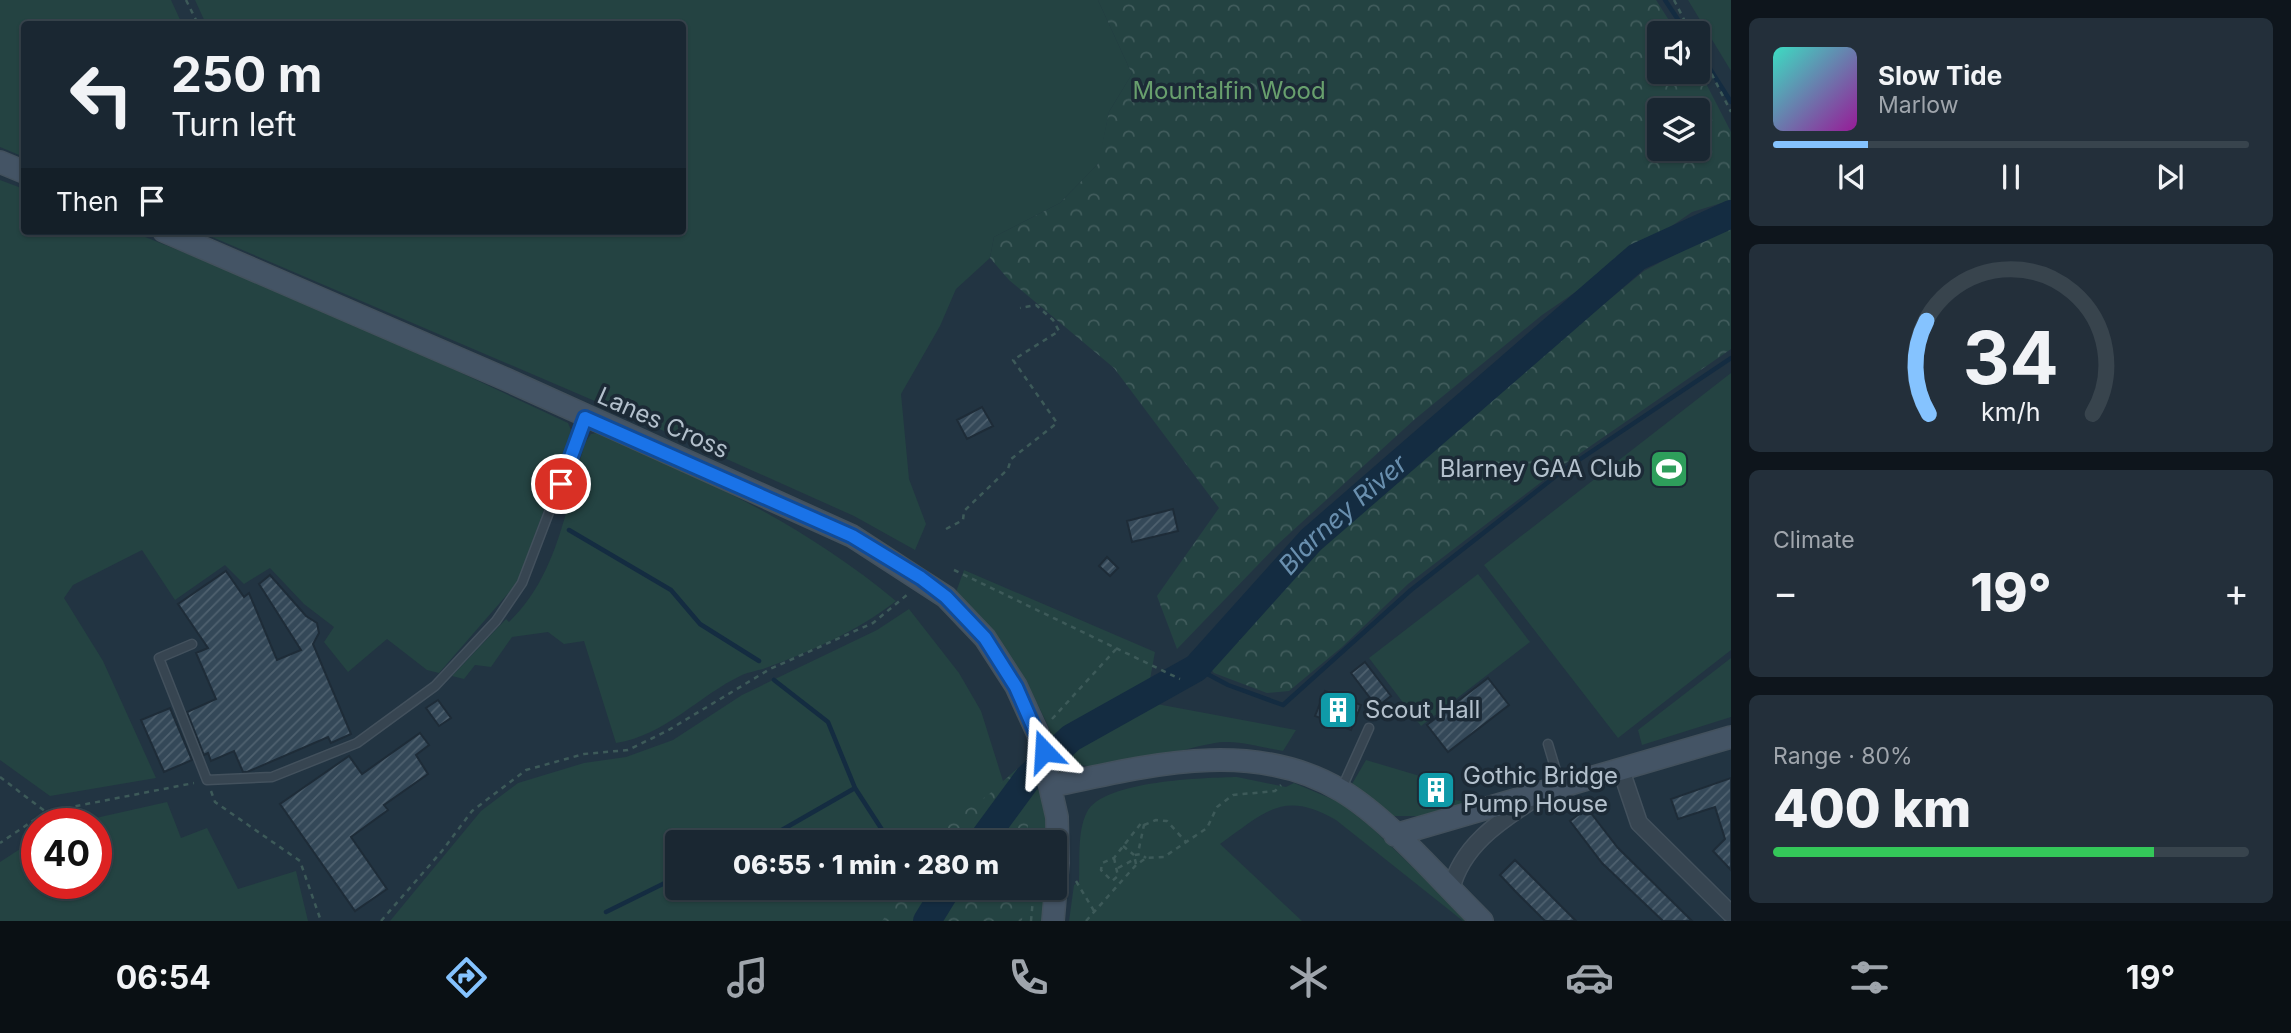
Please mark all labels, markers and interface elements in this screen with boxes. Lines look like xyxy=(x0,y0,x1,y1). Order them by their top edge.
map controls xyxy=(1647,21,1710,161)
button: sound xyxy=(1647,21,1710,84)
text: 250 m xyxy=(171,45,323,104)
icon: left xyxy=(56,49,147,140)
text: Slow Tide xyxy=(1878,60,2002,91)
park label: Mountalfin Wood xyxy=(1132,76,1326,105)
text: Marlow xyxy=(1878,91,1958,119)
button: layers xyxy=(1647,98,1710,161)
text: Turn left xyxy=(171,105,296,144)
icon: previous xyxy=(1833,158,1871,196)
icon: pause xyxy=(1992,158,2030,196)
icon: next xyxy=(2151,158,2189,196)
icon: arrive xyxy=(133,182,171,220)
text: Then xyxy=(56,186,119,217)
text: 34 xyxy=(1963,313,2059,402)
street label: Lanes Cross xyxy=(593,381,733,464)
text: km/h xyxy=(1981,396,2041,426)
water label: Blarney River xyxy=(1272,447,1414,581)
sports icon: Blarney GAA Club xyxy=(1648,448,1690,490)
pin xyxy=(531,454,591,514)
place label: Blarney GAA Club xyxy=(1440,454,1642,483)
icon: arrive xyxy=(542,465,580,503)
text: Climate xyxy=(1773,526,1855,554)
text: 19° xyxy=(1970,561,2052,624)
text: − xyxy=(1773,569,1798,615)
text: + xyxy=(2224,569,2249,615)
building icon: Scout Hall xyxy=(1317,689,1359,731)
place label: Scout Hall xyxy=(1365,695,1480,724)
position arrow xyxy=(1007,714,1081,788)
text: Range · 80% xyxy=(1773,742,1913,770)
place label: Gothic Bridge Pump House xyxy=(1463,761,1618,818)
building icon: Gothic Bridge Pump House xyxy=(1415,769,1457,811)
text: 400 km xyxy=(1773,777,1971,840)
speed limit sign: 40 xyxy=(21,808,112,899)
text: 06:55 · 1 min · 280 m xyxy=(733,849,999,880)
icon: directions xyxy=(442,953,491,1002)
icon: music xyxy=(723,953,772,1002)
icon: phone xyxy=(1004,953,1053,1002)
icon: climate xyxy=(1284,953,1333,1002)
icon: car xyxy=(1565,953,1614,1002)
icon: filters xyxy=(1845,953,1894,1002)
text: 06:54 xyxy=(116,958,211,997)
text: 19° xyxy=(2126,958,2175,997)

